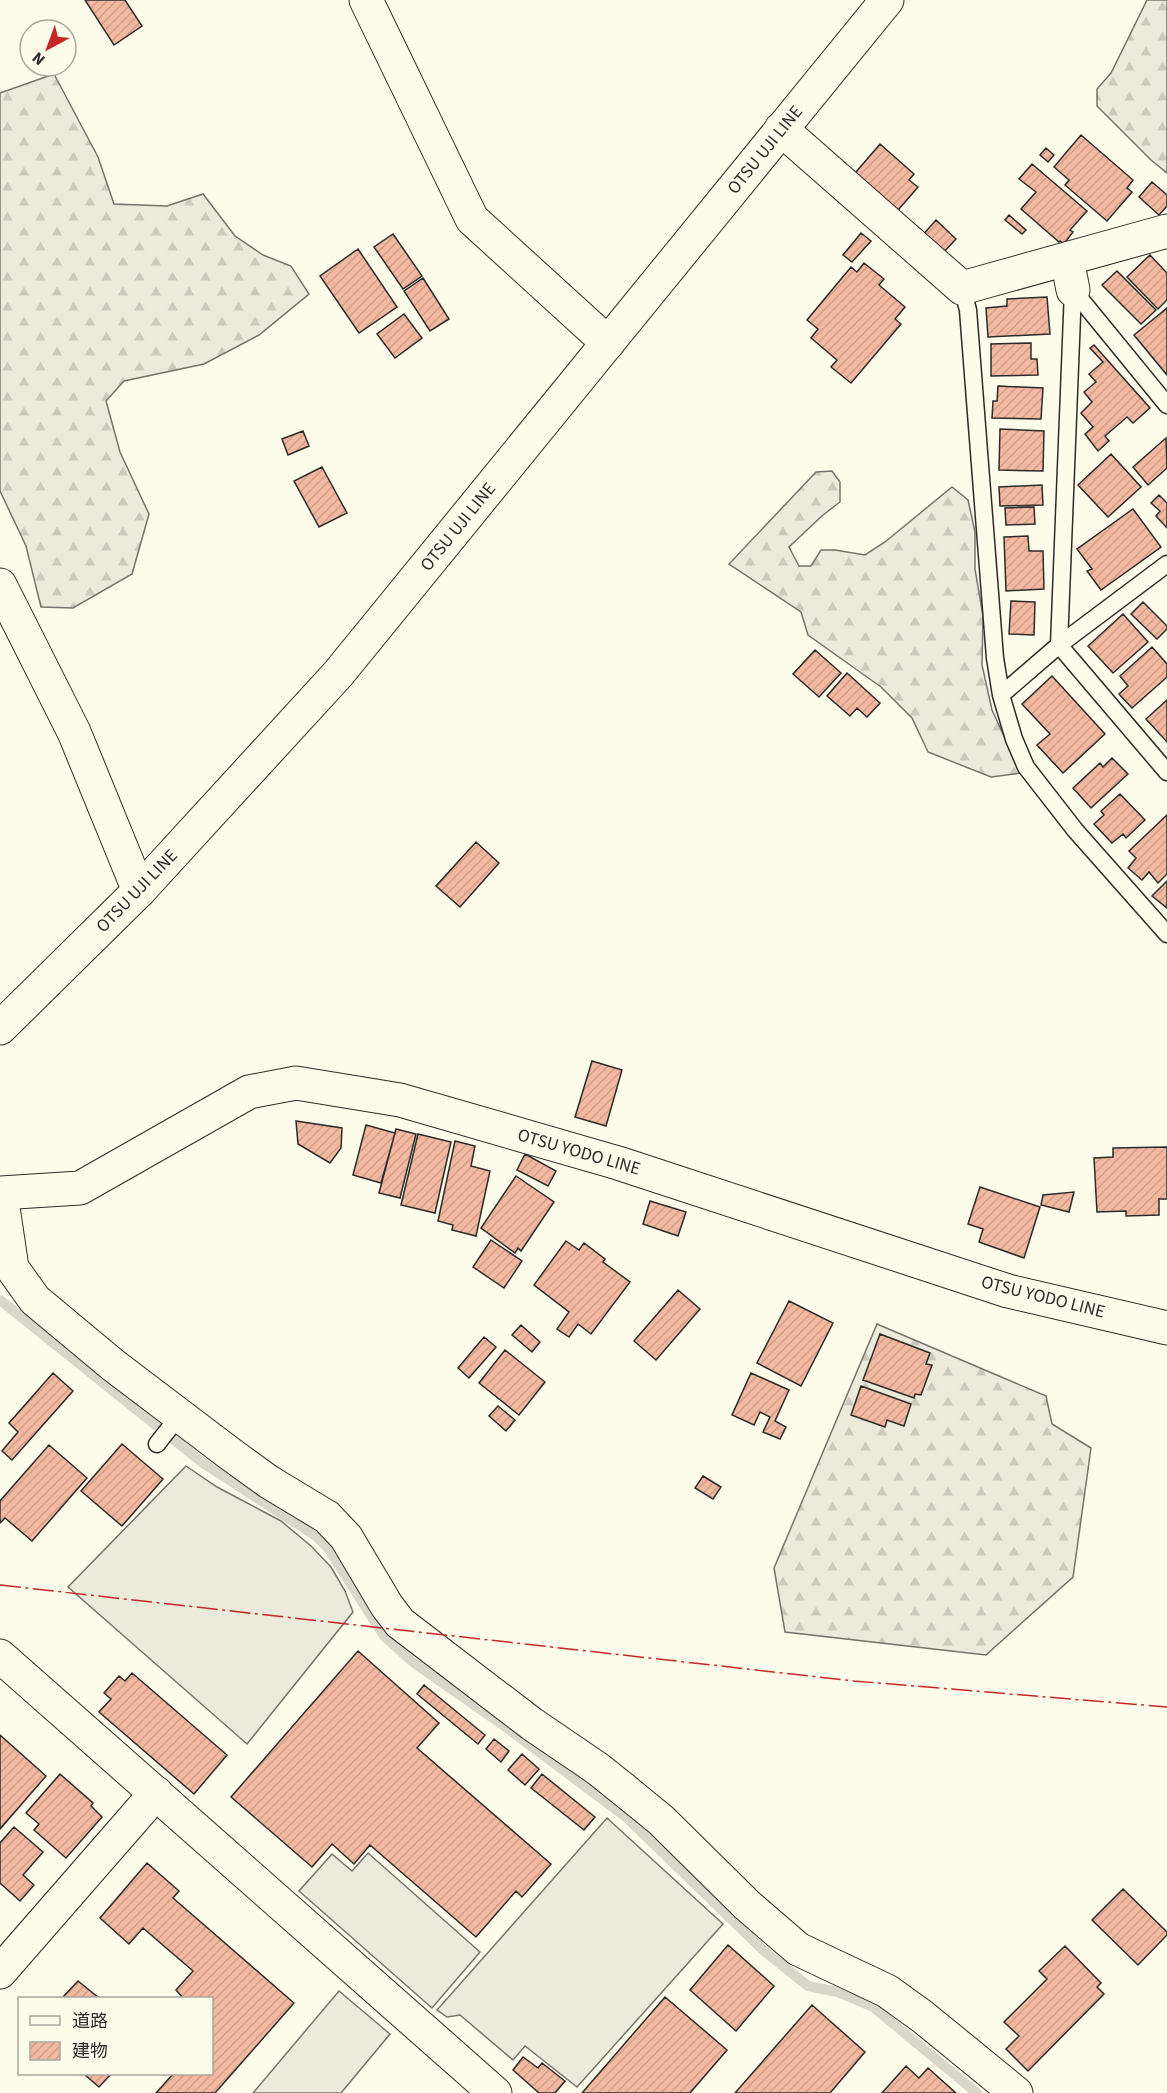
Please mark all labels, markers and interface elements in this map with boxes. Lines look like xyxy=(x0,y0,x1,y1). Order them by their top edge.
north arrow xyxy=(18,18,78,78)
text: N xyxy=(28,47,50,70)
street label: OTSU UJI LINE xyxy=(721,100,809,200)
street label: OTSU UJI LINE xyxy=(414,477,502,577)
street label: OTSU UJI LINE xyxy=(91,844,183,938)
street label: OTSU YODO LINE xyxy=(515,1123,643,1181)
street label: OTSU YODO LINE xyxy=(978,1270,1108,1324)
legend xyxy=(18,1997,213,2075)
text: 道路 xyxy=(72,2009,108,2034)
text: 建物 xyxy=(72,2039,108,2064)

